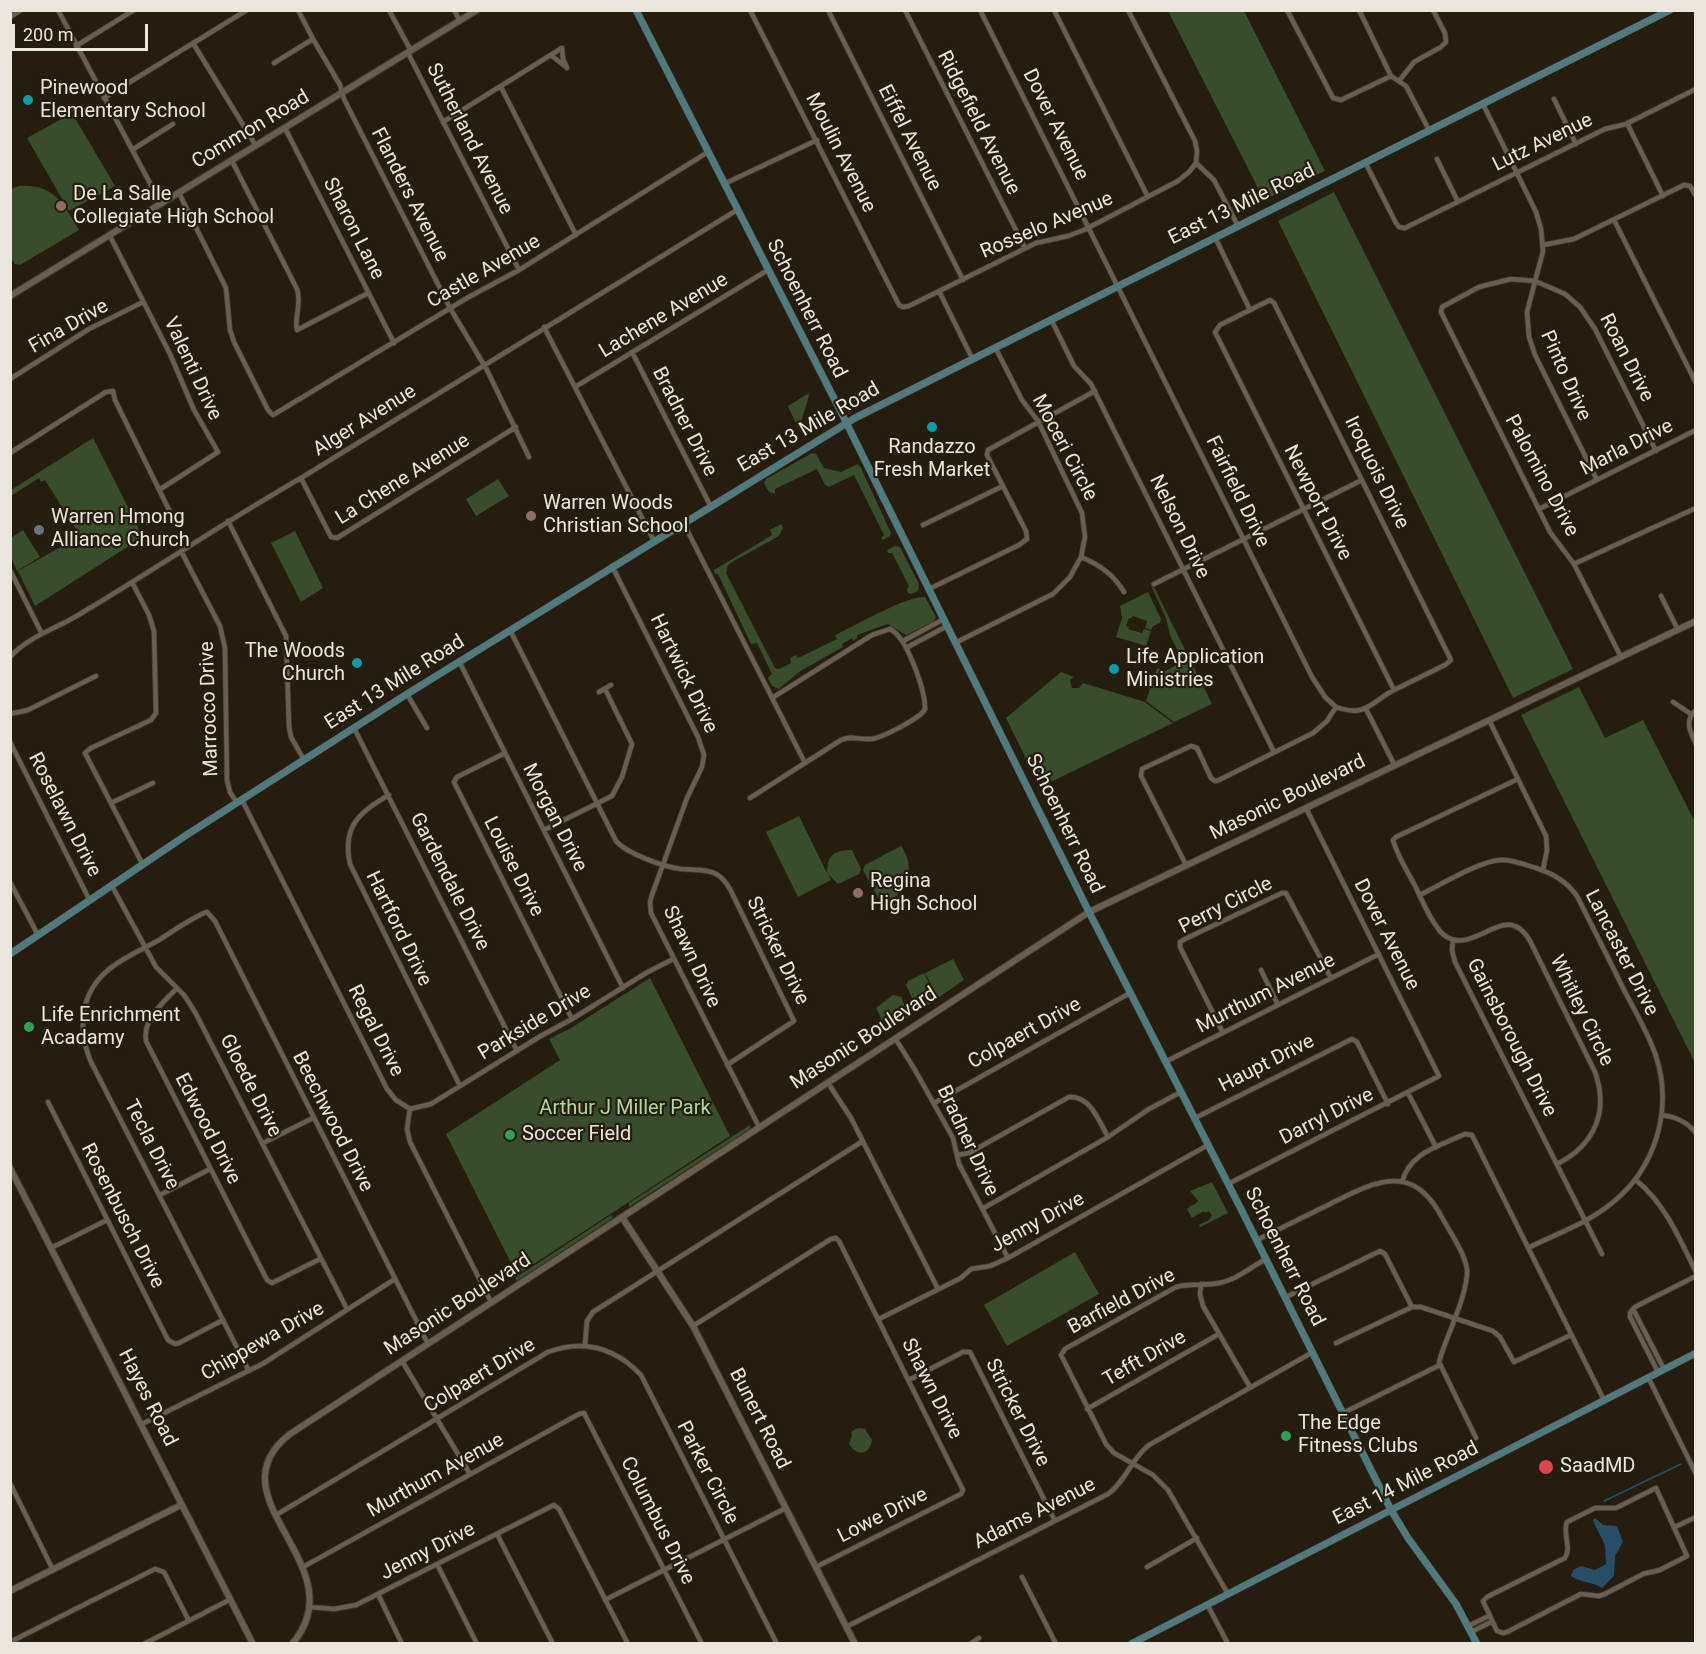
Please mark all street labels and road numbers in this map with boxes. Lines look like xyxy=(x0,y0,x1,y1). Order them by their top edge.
street label: Ridgefield Avenue xyxy=(931,47,1025,199)
street label: Sutherland Avenue xyxy=(421,59,517,219)
street label: Dover Avenue xyxy=(1017,65,1093,185)
street label: Eiffel Avenue xyxy=(872,81,946,195)
street label: Common Road xyxy=(188,86,314,174)
street label: Moulin Avenue xyxy=(800,89,880,217)
street label: Lutz Avenue xyxy=(1489,109,1597,177)
street label: Flanders Avenue xyxy=(365,124,453,266)
street label: East 13 Mile Road xyxy=(1165,159,1319,251)
street label: Sharon Lane xyxy=(317,174,389,284)
street label: Rosselo Avenue xyxy=(977,187,1117,265)
street label: Castle Avenue xyxy=(423,230,545,314)
street label: Schoenherr Road xyxy=(761,236,851,382)
street label: Lachene Avenue xyxy=(595,268,733,364)
street label: Fina Drive xyxy=(25,295,113,359)
street label: Roan Drive xyxy=(1594,310,1658,406)
street label: Valenti Drive xyxy=(158,314,226,424)
street label: Pinto Drive xyxy=(1534,327,1596,425)
street label: Bradner Drive xyxy=(646,363,722,481)
street label: East 13 Mile Road xyxy=(734,378,884,478)
street label: Alger Avenue xyxy=(309,380,421,462)
street label: Moceri Circle xyxy=(1026,391,1102,505)
street label: Palomino Drive xyxy=(1499,411,1583,541)
street label: Iroquois Drive xyxy=(1338,413,1414,533)
street label: Marla Drive xyxy=(1577,414,1677,482)
street label: La Chene Avenue xyxy=(332,429,474,531)
street label: Fairfield Drive xyxy=(1200,432,1274,552)
street label: Newport Drive xyxy=(1278,441,1356,565)
street label: Nelson Drive xyxy=(1144,471,1214,583)
street label: Hartwick Drive xyxy=(644,611,722,737)
street label: East 13 Mile Road xyxy=(321,630,469,736)
street label: Marrocco Drive xyxy=(196,641,224,777)
street label: Roselawn Drive xyxy=(22,749,106,881)
street label: Schoenherr Road xyxy=(1020,750,1108,898)
street label: Masonic Boulevard xyxy=(1206,750,1370,846)
street label: Morgan Drive xyxy=(516,760,592,876)
street label: Gardendale Drive xyxy=(404,809,494,955)
street label: Louise Drive xyxy=(478,813,548,921)
street label: Hartford Drive xyxy=(360,868,436,990)
street label: Perry Circle xyxy=(1175,872,1277,940)
street label: Dover Avenue xyxy=(1348,875,1424,995)
street label: Lancaster Drive xyxy=(1579,886,1663,1020)
street label: Stricker Drive xyxy=(740,893,814,1009)
street label: Shawn Drive xyxy=(657,902,725,1012)
street label: Murthum Avenue xyxy=(1193,949,1339,1039)
street label: Whitley Circle xyxy=(1544,952,1618,1070)
street label: Gainsborough Drive xyxy=(1461,955,1561,1121)
street label: Parkside Drive xyxy=(474,980,596,1066)
street label: Regal Drive xyxy=(342,981,408,1081)
street label: Masonic Boulevard xyxy=(786,983,942,1095)
street label: Colpaert Drive xyxy=(964,993,1086,1075)
street label: Haupt Drive xyxy=(1215,1030,1319,1098)
street label: Gloede Drive xyxy=(214,1031,286,1141)
street label: Beechwood Drive xyxy=(286,1048,378,1196)
street label: Edwood Drive xyxy=(169,1069,245,1189)
street label: Bradner Drive xyxy=(931,1082,1003,1200)
street label: Darryl Drive xyxy=(1276,1083,1378,1151)
street label: Tecla Drive xyxy=(118,1096,184,1194)
street label: Rosenbusch Drive xyxy=(75,1139,169,1293)
street label: Schoenherr Road xyxy=(1239,1184,1329,1330)
street label: Jenny Drive xyxy=(987,1188,1089,1258)
street label: Masonic Boulevard xyxy=(380,1249,536,1361)
street label: Barfield Drive xyxy=(1064,1264,1180,1340)
street label: Chippewa Drive xyxy=(197,1297,329,1387)
street label: Tefft Drive xyxy=(1099,1326,1191,1392)
street label: Colpaert Drive xyxy=(420,1333,540,1419)
street label: Shawn Drive xyxy=(895,1335,967,1443)
street label: Hayes Road xyxy=(112,1345,182,1451)
street label: Stricker Drive xyxy=(980,1355,1054,1471)
street label: Bunert Road xyxy=(723,1365,795,1473)
street label: Parker Circle xyxy=(671,1417,743,1529)
street label: Murthum Avenue xyxy=(364,1429,508,1523)
street label: East 14 Mile Road xyxy=(1329,1437,1483,1531)
street label: Columbus Drive xyxy=(614,1453,700,1589)
street label: Adams Avenue xyxy=(970,1473,1100,1555)
street label: Lowe Drive xyxy=(834,1483,932,1549)
street label: Jenny Drive xyxy=(377,1518,479,1586)

